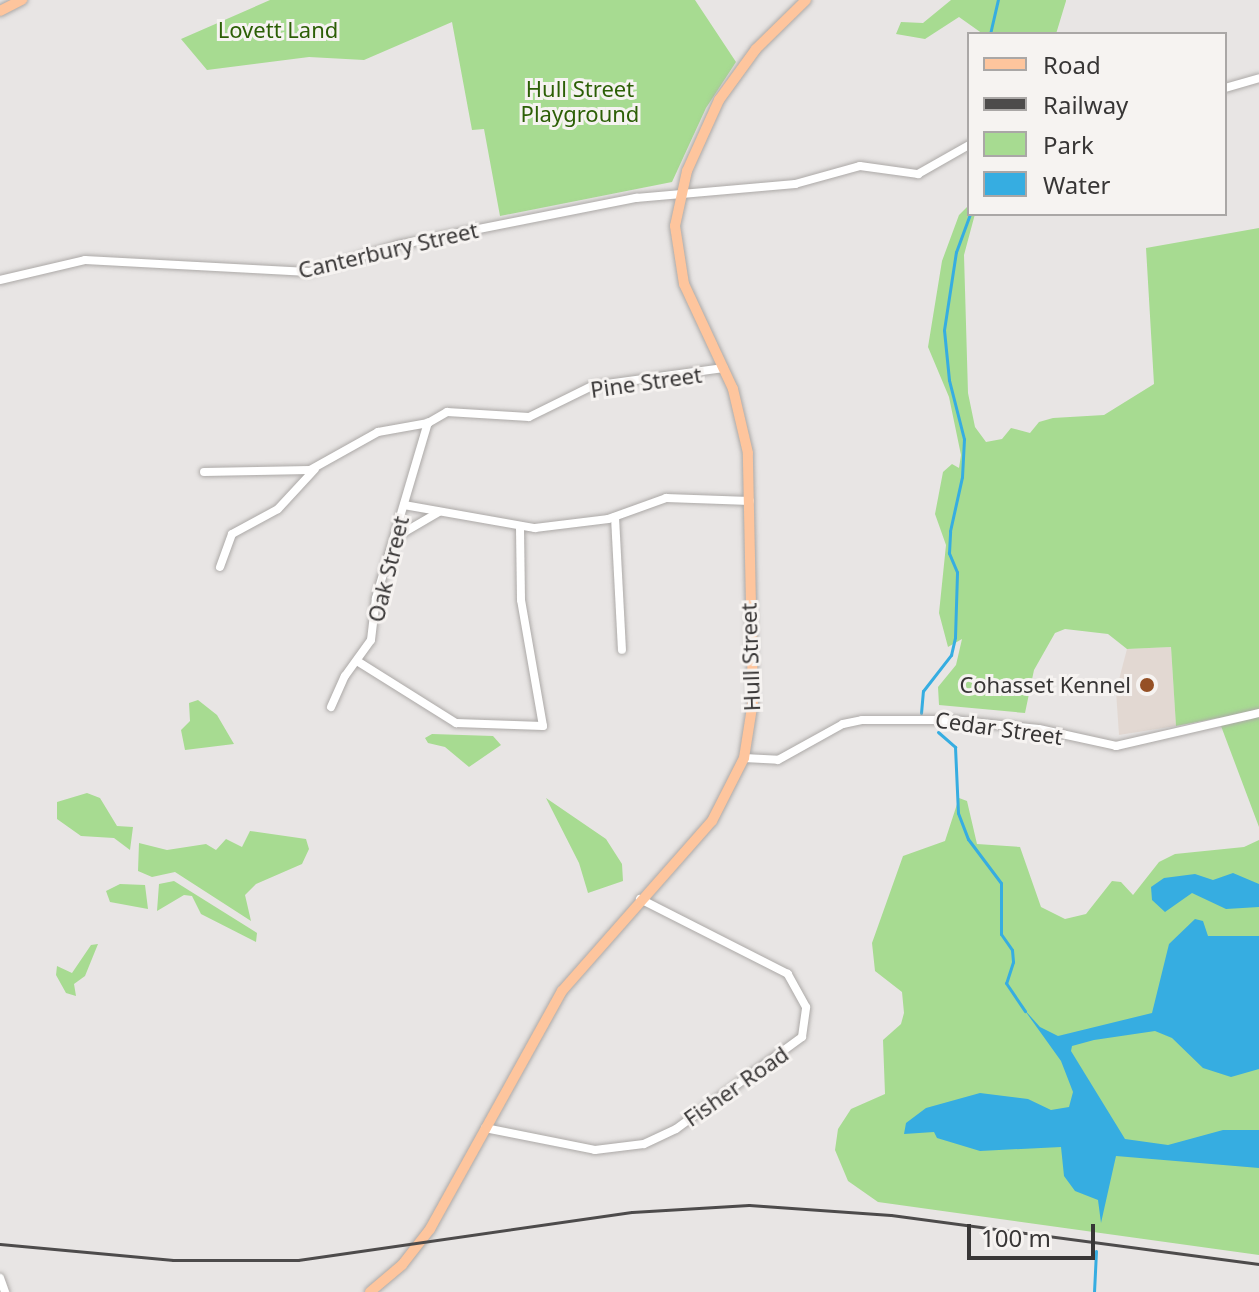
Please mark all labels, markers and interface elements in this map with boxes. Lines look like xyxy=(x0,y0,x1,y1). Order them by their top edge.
park label: Lovett Land xyxy=(218,17,338,43)
legend xyxy=(967,32,1227,216)
text: Road xyxy=(1043,48,1101,81)
park label: Hull Street Playground xyxy=(521,75,639,126)
text: Railway xyxy=(1043,88,1128,121)
text: Park xyxy=(1043,128,1094,161)
text: Water xyxy=(1043,168,1110,201)
street label: Canterbury Street xyxy=(295,216,481,284)
street label: Pine Street xyxy=(589,361,703,403)
street label: Oak Street xyxy=(362,513,414,625)
street label: Hull Street xyxy=(735,602,765,712)
place label: Cohasset Kennel xyxy=(959,672,1131,698)
marker: Cohasset Kennel xyxy=(1138,676,1156,694)
street label: Cedar Street xyxy=(934,706,1064,750)
street label: Fisher Road xyxy=(679,1040,793,1132)
scale bar xyxy=(971,1208,1099,1258)
text: 100 m xyxy=(981,1221,1051,1254)

